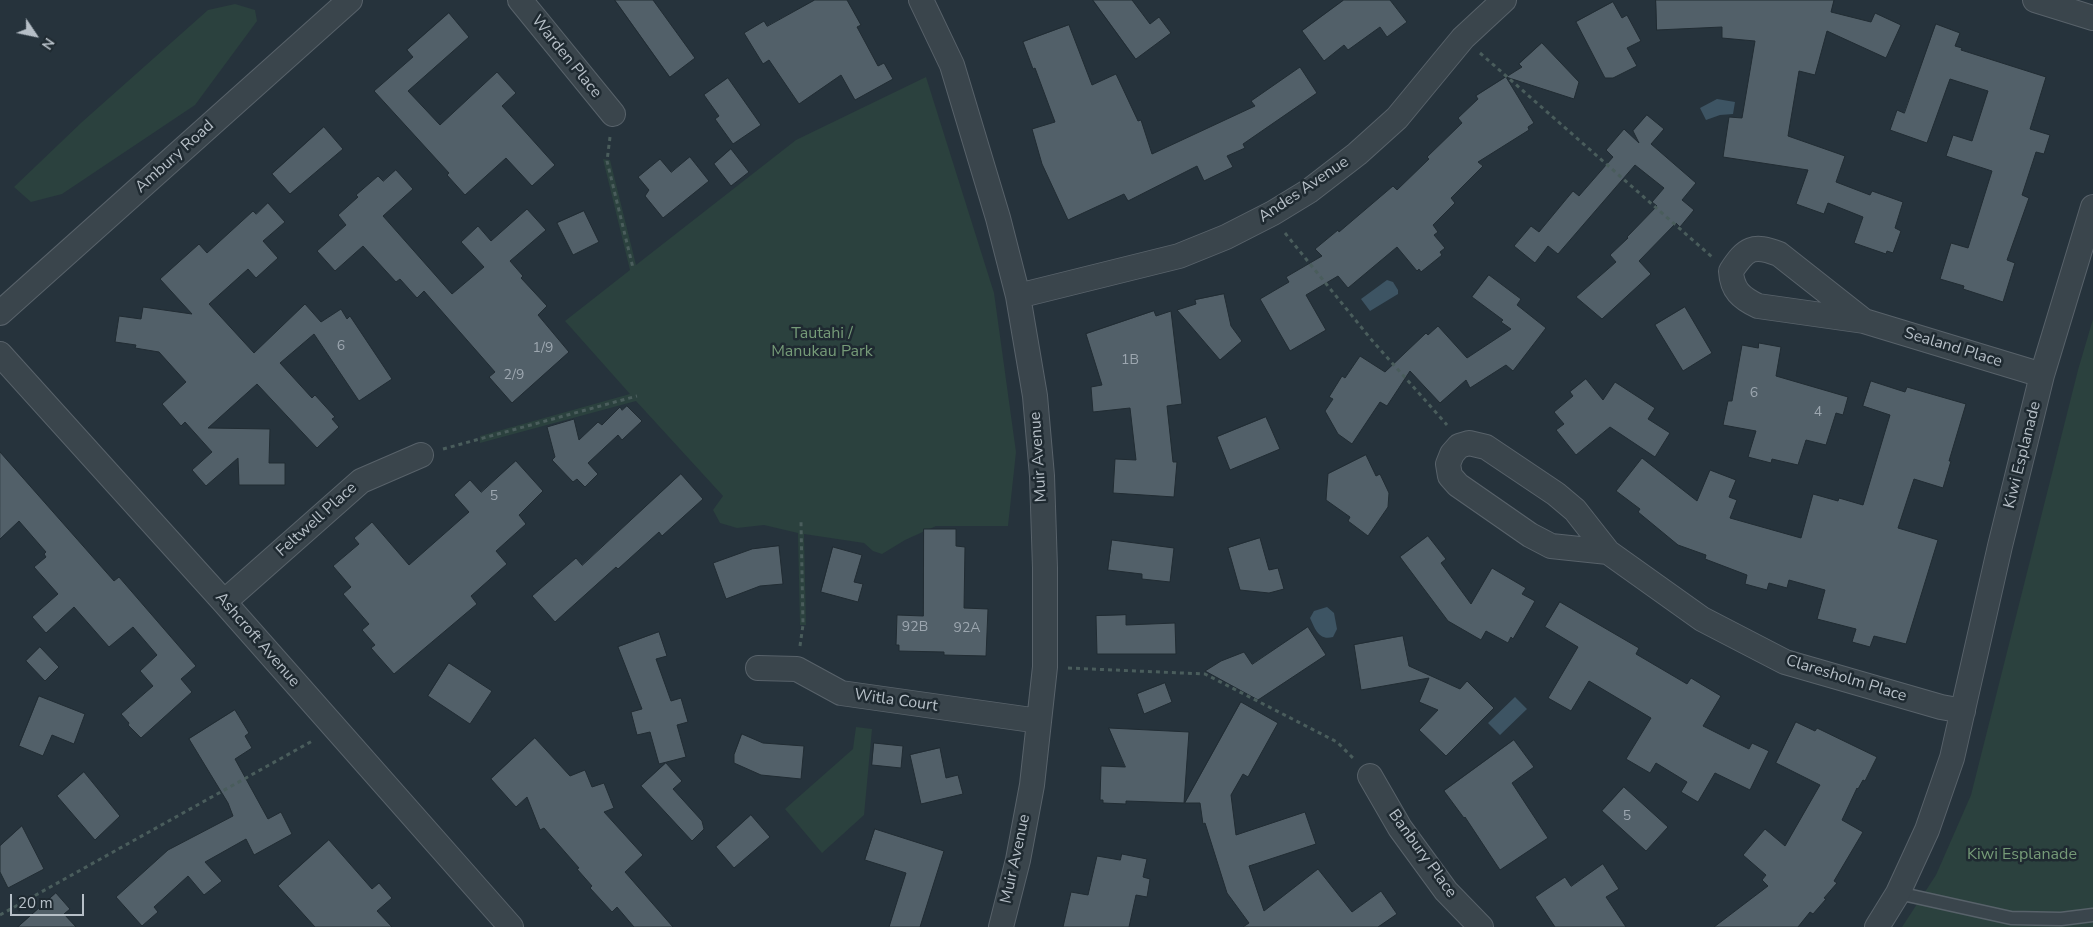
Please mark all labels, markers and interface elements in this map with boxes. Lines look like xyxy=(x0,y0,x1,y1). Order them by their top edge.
north arrow xyxy=(10,10,60,60)
street label: Warden Place xyxy=(527,12,605,102)
text: N xyxy=(37,34,59,53)
street label: Ambury Road xyxy=(132,117,218,197)
street label: Andes Avenue xyxy=(1255,153,1353,227)
park label: Tautahi / Manukau Park xyxy=(771,324,873,362)
street label: Sealand Place xyxy=(1902,324,2004,372)
house number: 6 xyxy=(337,339,345,355)
house number: 1/9 xyxy=(533,341,553,357)
house number: 1B xyxy=(1121,353,1139,369)
house number: 2/9 xyxy=(504,368,524,384)
house number: 6 xyxy=(1750,386,1758,402)
street label: Kiwi Esplanade xyxy=(2000,399,2046,511)
house number: 4 xyxy=(1814,405,1822,421)
street label: Muir Avenue xyxy=(1026,411,1052,503)
street label: Feltwell Place xyxy=(273,479,361,561)
house number: 5 xyxy=(490,489,498,505)
street label: Ashcroft Avenue xyxy=(211,589,303,691)
house number: 92B xyxy=(902,620,928,636)
house number: 92A xyxy=(953,621,981,637)
street label: Claresholm Place xyxy=(1783,651,1909,707)
street label: Witla Court xyxy=(853,686,939,716)
street label: Banbury Place xyxy=(1384,806,1460,902)
house number: 5 xyxy=(1623,809,1631,825)
street label: Muir Avenue xyxy=(997,813,1035,905)
park label: Kiwi Esplanade xyxy=(1967,845,2077,865)
scale bar xyxy=(12,884,86,916)
text: 20 m xyxy=(18,893,53,913)

